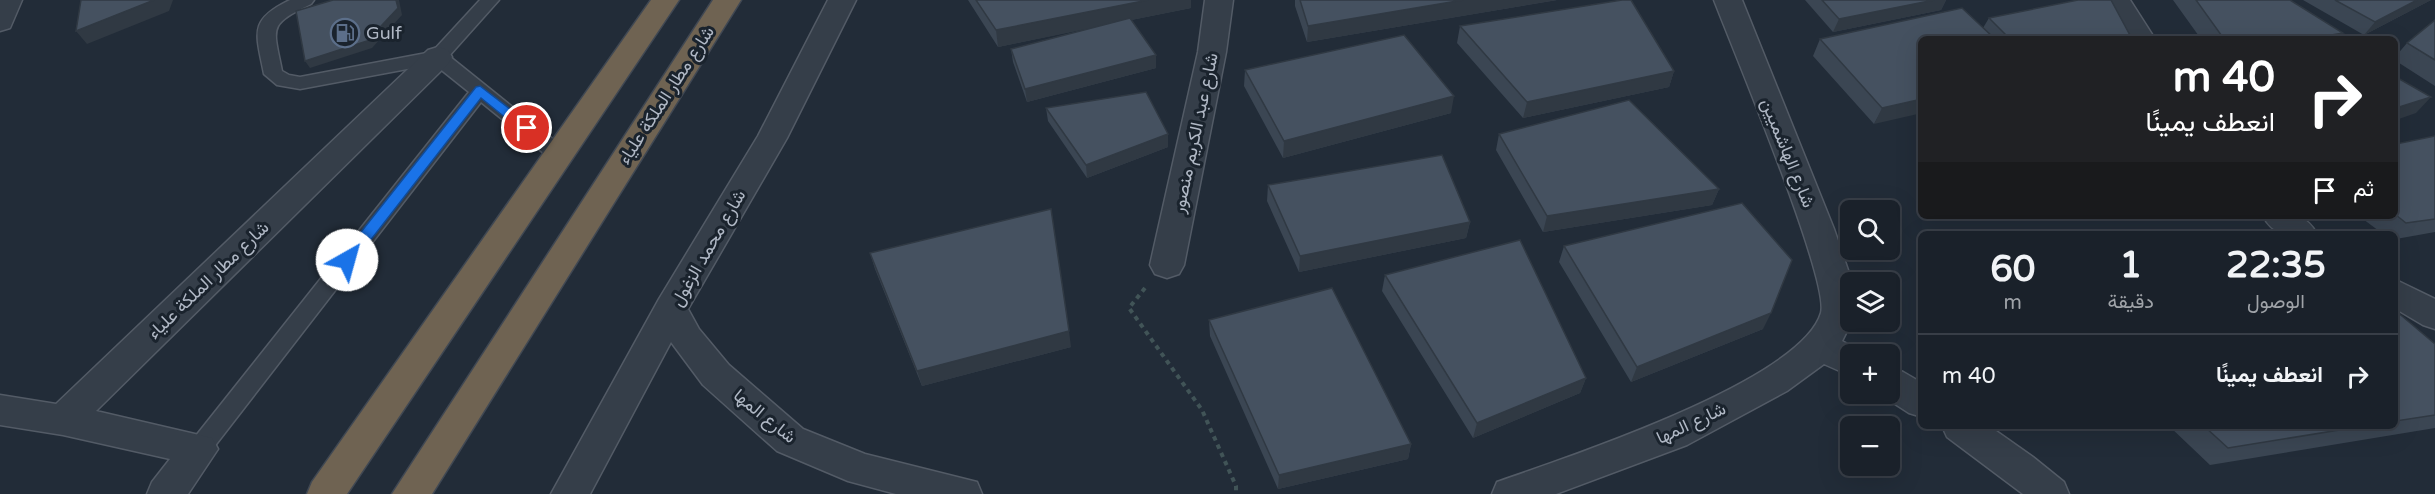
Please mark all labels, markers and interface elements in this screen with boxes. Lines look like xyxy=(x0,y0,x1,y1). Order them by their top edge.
fuel station icon: Gulf xyxy=(329,17,361,49)
place label: Gulf xyxy=(366,22,402,44)
street label: شارع مطار الملكة علياء xyxy=(613,22,720,169)
street label: شارع عبد الكريم منصور xyxy=(1167,51,1224,216)
text: 40 m xyxy=(2173,52,2275,103)
icon: right xyxy=(2296,60,2374,138)
street label: شارع الهاشميين xyxy=(1755,95,1820,211)
pin xyxy=(501,102,552,153)
text: انعطف يمينًا xyxy=(2145,106,2275,139)
icon: arrive xyxy=(510,111,543,144)
icon: arrive xyxy=(2308,174,2341,207)
text: ثم xyxy=(2353,176,2374,202)
street label: شارع محمد الزغول xyxy=(666,186,751,311)
map controls xyxy=(1840,200,1900,476)
button: search xyxy=(1840,200,1900,260)
street label: شارع مطار الملكة علياء xyxy=(143,216,274,344)
position arrow xyxy=(315,228,379,292)
text: 1 xyxy=(2119,244,2142,287)
text: 22:35 xyxy=(2226,244,2326,287)
text: 60 xyxy=(1990,248,2035,291)
button: layers xyxy=(1840,272,1900,332)
text: دقيقة xyxy=(2108,290,2154,314)
text: الوصول xyxy=(2247,290,2305,314)
text: m xyxy=(2004,291,2022,315)
button: + xyxy=(1840,344,1900,404)
icon: right xyxy=(2341,360,2374,393)
text: انعطف يمينًا xyxy=(2216,362,2323,388)
text: 40 m xyxy=(1942,363,1996,389)
street label: شارع المها xyxy=(729,384,801,449)
street label: شارع المها xyxy=(1653,397,1730,450)
button: − xyxy=(1840,416,1900,476)

